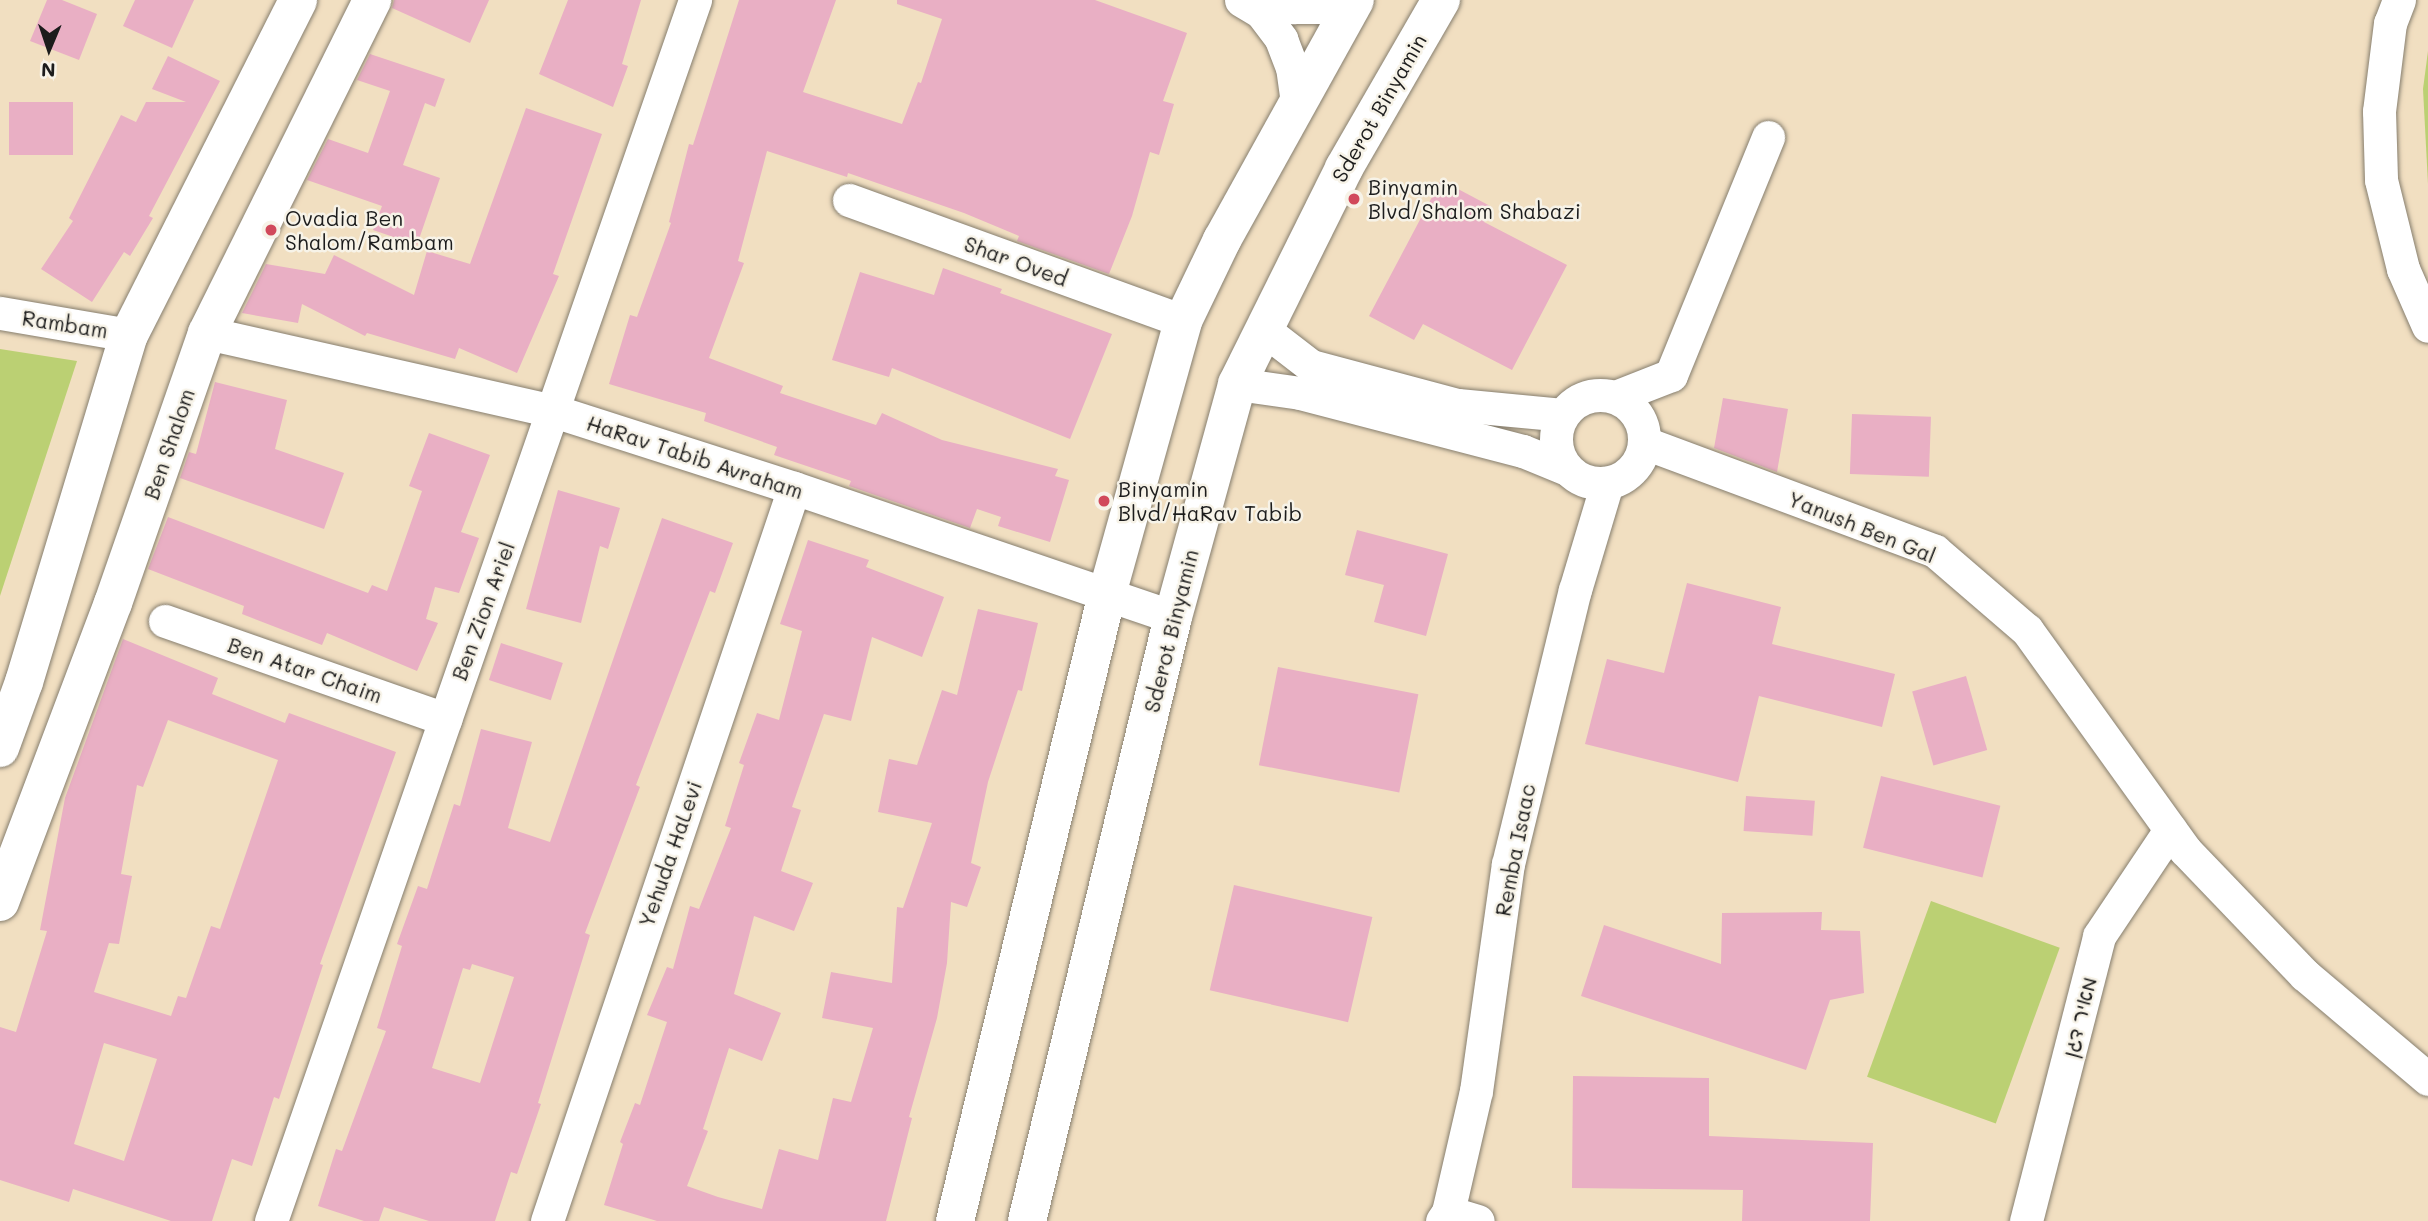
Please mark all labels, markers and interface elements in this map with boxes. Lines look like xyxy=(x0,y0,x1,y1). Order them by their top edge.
north arrow xyxy=(14,14,84,84)
street label: Sderot Binyamin xyxy=(1326,29,1432,187)
text: N xyxy=(41,58,56,83)
place label: Binyamin Blvd/Shalom Shabazi xyxy=(1368,174,1581,224)
marker: Binyamin Blvd/Shalom Shabazi xyxy=(1346,191,1362,207)
place label: Ovadia Ben Shalom/Rambam xyxy=(285,205,454,255)
marker: Ovadia Ben Shalom/Rambam xyxy=(263,222,279,238)
street label: Shar Oved xyxy=(961,231,1071,291)
street label: Rambam xyxy=(20,305,110,343)
street label: Ben Shalom xyxy=(138,385,200,503)
street label: HaRav Tabib Avraham xyxy=(584,410,806,504)
place label: Binyamin Blvd/HaRav Tabib xyxy=(1118,476,1302,526)
street label: Yanush Ben Gal xyxy=(1784,486,1940,568)
marker: Binyamin Blvd/HaRav Tabib xyxy=(1096,493,1112,509)
street label: Ben Zion Ariel xyxy=(446,538,520,684)
street label: Sderot Binyamin xyxy=(1139,547,1203,715)
street label: Ben Atar Chaim xyxy=(225,632,385,708)
street label: Yehuda HaLevi xyxy=(633,778,707,930)
street label: Remba Isaac xyxy=(1490,782,1540,918)
street label: מאיר דגן xyxy=(2057,974,2101,1060)

